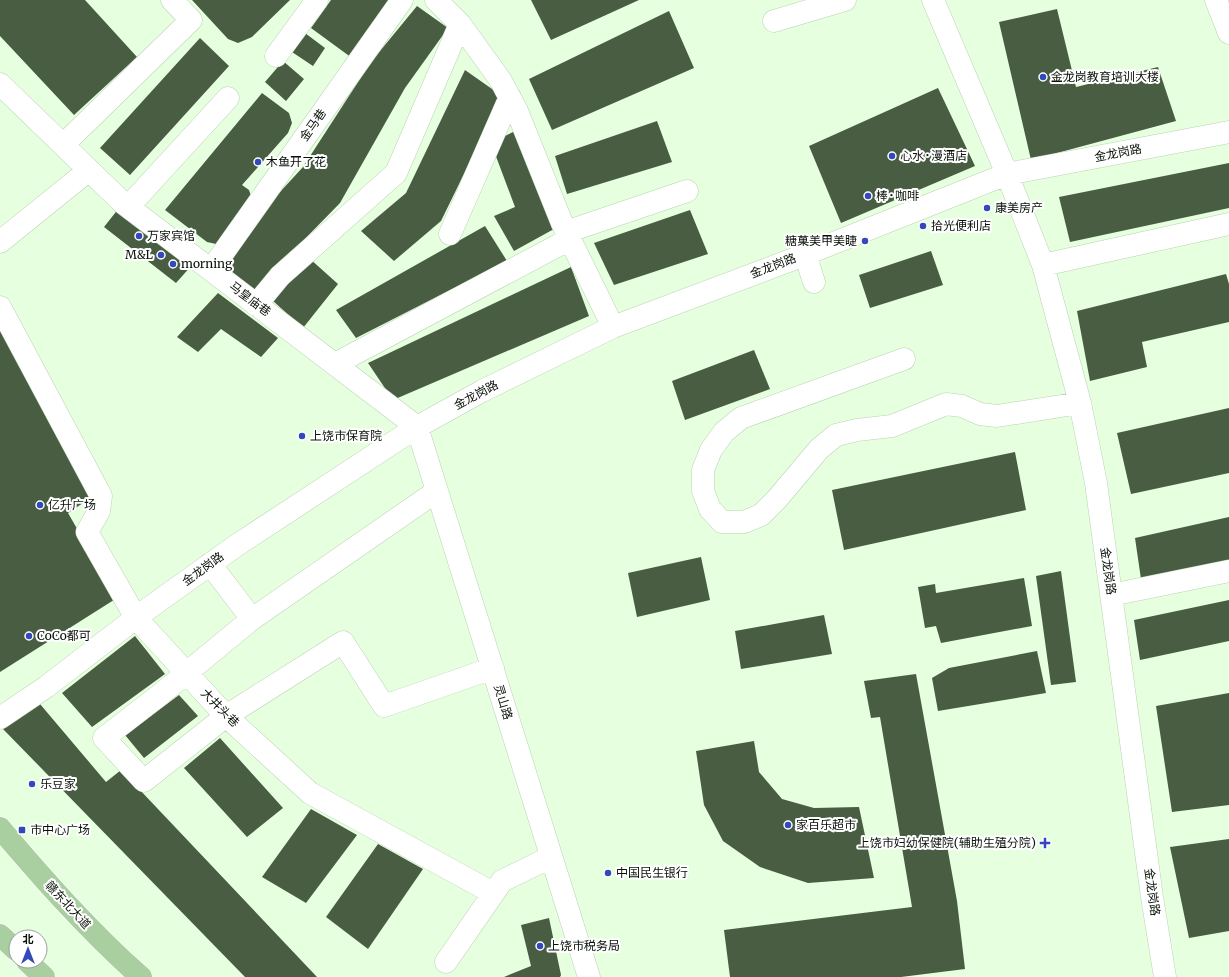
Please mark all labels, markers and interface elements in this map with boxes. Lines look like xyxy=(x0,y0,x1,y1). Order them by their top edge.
place label: 金龙岗教育培训大楼 xyxy=(1051,69,1159,84)
marker: 金龙岗教育培训大楼 xyxy=(1038,72,1048,82)
street label: 金马巷 xyxy=(296,106,329,144)
street label: 金龙岗路 xyxy=(1093,141,1143,164)
place label: 心水 · 漫酒店 xyxy=(900,148,967,163)
marker: 心水 · 漫酒店 xyxy=(887,151,897,161)
place label: 木鱼开了花 xyxy=(266,154,326,169)
marker: 木鱼开了花 xyxy=(253,157,263,167)
place label: 棒 · 咖啡 xyxy=(876,188,919,203)
marker: 棒 · 咖啡 xyxy=(863,191,873,201)
place label: 康美房产 xyxy=(995,200,1043,215)
marker: 康美房产 xyxy=(982,203,992,213)
place label: 拾光便利店 xyxy=(931,218,991,233)
marker: 拾光便利店 xyxy=(918,221,928,231)
place label: 万家宾馆 xyxy=(147,228,195,243)
marker: 万家宾馆 xyxy=(134,231,144,241)
place label: 糖菓美甲美睫 xyxy=(785,233,857,248)
marker: 糖菓美甲美睫 xyxy=(860,236,870,246)
place label: M&L xyxy=(125,247,154,262)
marker: M&L xyxy=(156,250,166,260)
street label: 金龙岗路 xyxy=(748,250,798,281)
place label: morning xyxy=(181,256,233,271)
marker: morning xyxy=(168,259,178,269)
street label: 马皇庙巷 xyxy=(227,278,274,319)
street label: 金龙岗路 xyxy=(451,377,500,412)
place label: 上饶市保育院 xyxy=(310,428,382,443)
marker: 上饶市保育院 xyxy=(297,431,307,441)
place label: 亿升广场 xyxy=(48,497,96,512)
marker: 亿升广场 xyxy=(35,500,45,510)
street label: 金龙岗路 xyxy=(1098,546,1119,596)
street label: 金龙岗路 xyxy=(179,548,227,589)
place label: CoCo都可 xyxy=(37,628,91,643)
marker: CoCo都可 xyxy=(24,631,34,641)
street label: 灵山路 xyxy=(491,682,516,721)
street label: 大井头巷 xyxy=(198,685,243,730)
place label: 乐豆家 xyxy=(40,776,76,791)
marker: 乐豆家 xyxy=(27,779,37,789)
place label: 家百乐超市 xyxy=(796,817,856,832)
marker: 家百乐超市 xyxy=(783,820,793,830)
place label: 市中心广场 xyxy=(30,822,90,837)
marker: 市中心广场 xyxy=(17,825,27,835)
place label: 上饶市妇幼保健院(辅助生殖分院) xyxy=(858,835,1036,850)
marker: 上饶市妇幼保健院(辅助生殖分院) xyxy=(1039,837,1051,849)
place label: 中国民生银行 xyxy=(616,865,688,880)
street label: 金龙岗路 xyxy=(1142,867,1163,917)
marker: 中国民生银行 xyxy=(603,868,613,878)
street label: 赣东北大道 xyxy=(42,878,94,932)
north arrow xyxy=(8,929,48,969)
text: 北 xyxy=(23,932,34,946)
place label: 上饶市税务局 xyxy=(548,938,620,953)
marker: 上饶市税务局 xyxy=(535,941,545,951)

